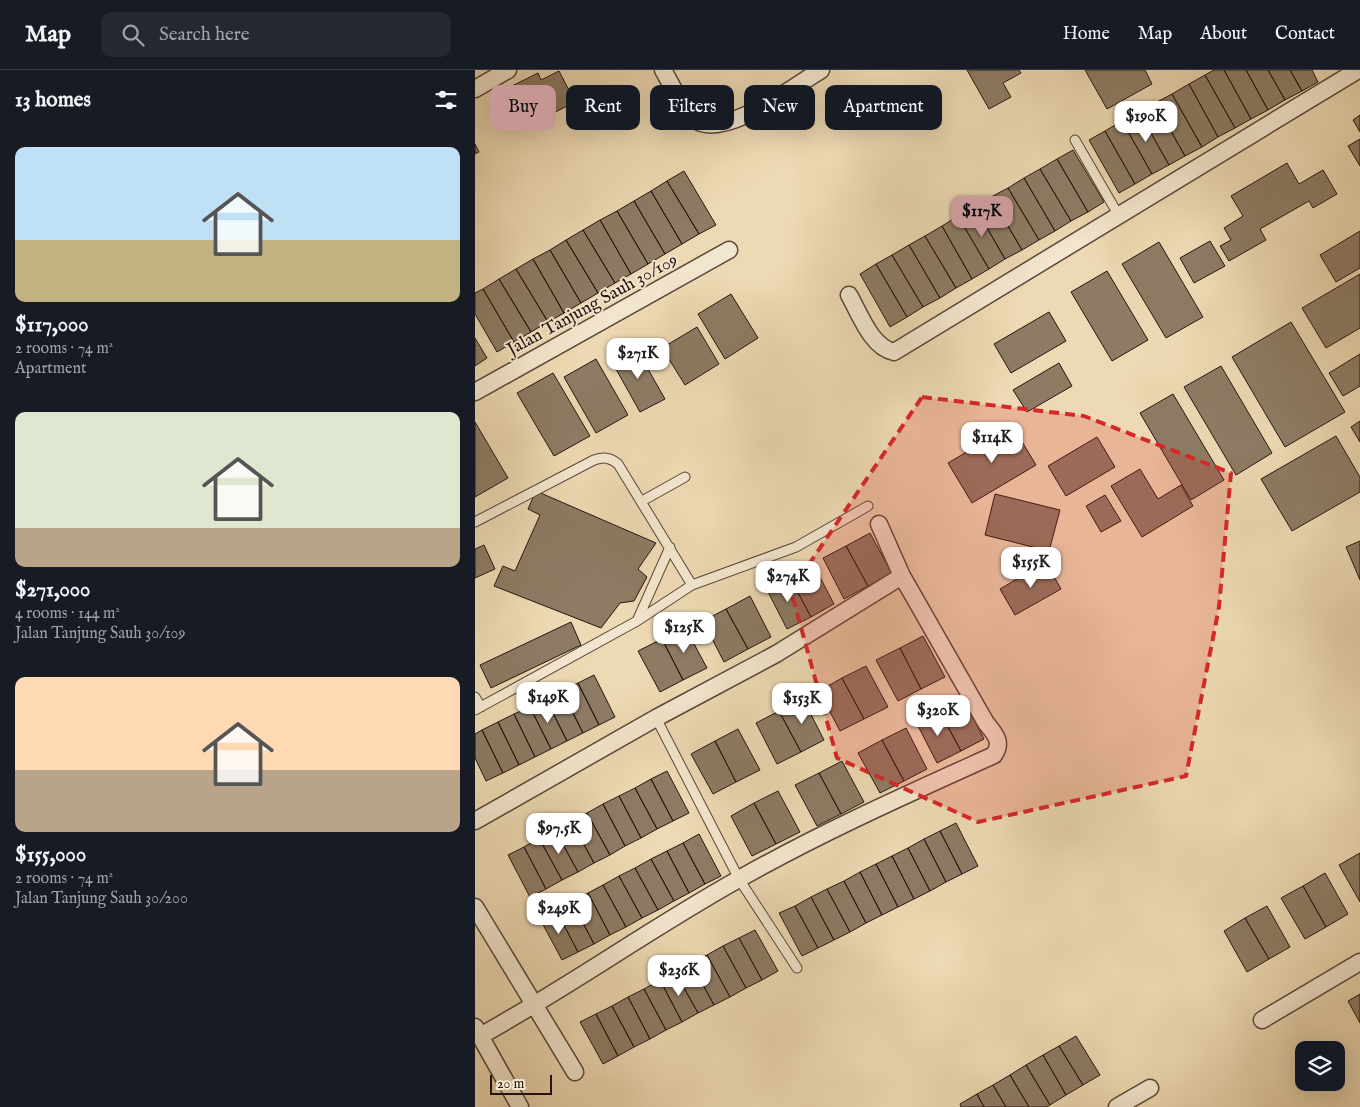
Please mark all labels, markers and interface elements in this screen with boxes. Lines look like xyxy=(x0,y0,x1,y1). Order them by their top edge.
search box xyxy=(101,12,451,57)
text: Map xyxy=(25,19,71,50)
icon: search xyxy=(119,21,147,49)
text: Search here xyxy=(159,23,250,47)
text: Home xyxy=(1063,23,1110,46)
text: Map xyxy=(1138,23,1172,46)
text: About xyxy=(1200,23,1247,46)
text: Contact xyxy=(1275,23,1335,46)
chip: Buy xyxy=(490,85,556,130)
chip: Rent xyxy=(566,85,640,130)
chip: Filters xyxy=(650,85,734,130)
chip: New xyxy=(744,85,815,130)
chip: Apartment xyxy=(825,85,942,130)
icon: filters xyxy=(432,86,460,114)
text: 13 homes xyxy=(15,87,91,114)
pin: $190K xyxy=(1111,100,1181,143)
text: $190K xyxy=(1125,107,1167,127)
icon: home xyxy=(193,179,283,269)
pin: $117K xyxy=(947,196,1017,238)
text: $117K xyxy=(962,202,1002,222)
street label: Jalan Tanjung Sauh 30/109 xyxy=(502,249,682,363)
text: $117,000 xyxy=(15,312,89,339)
pin: $271K xyxy=(603,338,673,380)
text: 2 rooms · 74 m² xyxy=(15,339,113,359)
text: $271K xyxy=(617,344,659,364)
text: Apartment xyxy=(15,359,86,379)
pin: $114K xyxy=(957,422,1027,464)
text: $114K xyxy=(972,428,1012,448)
icon: home xyxy=(193,444,283,534)
pin: $155K xyxy=(996,546,1066,589)
text: $155K xyxy=(1012,553,1050,573)
pin: $274K xyxy=(753,560,823,603)
text: $274K xyxy=(766,567,810,587)
text: $271,000 xyxy=(15,577,90,604)
text: 4 rooms · 144 m² xyxy=(15,604,120,624)
pin: $125K xyxy=(649,612,719,654)
text: $125K xyxy=(664,618,704,638)
text: Jalan Tanjung Sauh 30/109 xyxy=(15,624,185,644)
pin: $149K xyxy=(513,682,583,724)
pin: $153K xyxy=(767,682,837,725)
text: $149K xyxy=(527,688,569,708)
text: $153K xyxy=(783,689,821,709)
pin: $320K xyxy=(903,694,973,737)
text: $320K xyxy=(917,701,959,721)
icon: home xyxy=(193,709,283,799)
pin: $97.5K xyxy=(518,812,600,855)
text: $97.5K xyxy=(537,819,581,839)
text: $155,000 xyxy=(15,842,86,869)
text: 2 rooms · 74 m² xyxy=(15,869,113,889)
text: Jalan Tanjung Sauh 30/200 xyxy=(15,889,188,909)
pin: $249K xyxy=(524,892,594,935)
text: $249K xyxy=(538,899,580,919)
pin: $236K xyxy=(644,954,714,997)
text: $236K xyxy=(659,961,699,981)
map controls xyxy=(1295,1041,1345,1091)
button: layers xyxy=(1295,1041,1345,1091)
scale bar xyxy=(490,1072,553,1095)
text: 20 m xyxy=(497,1075,524,1093)

